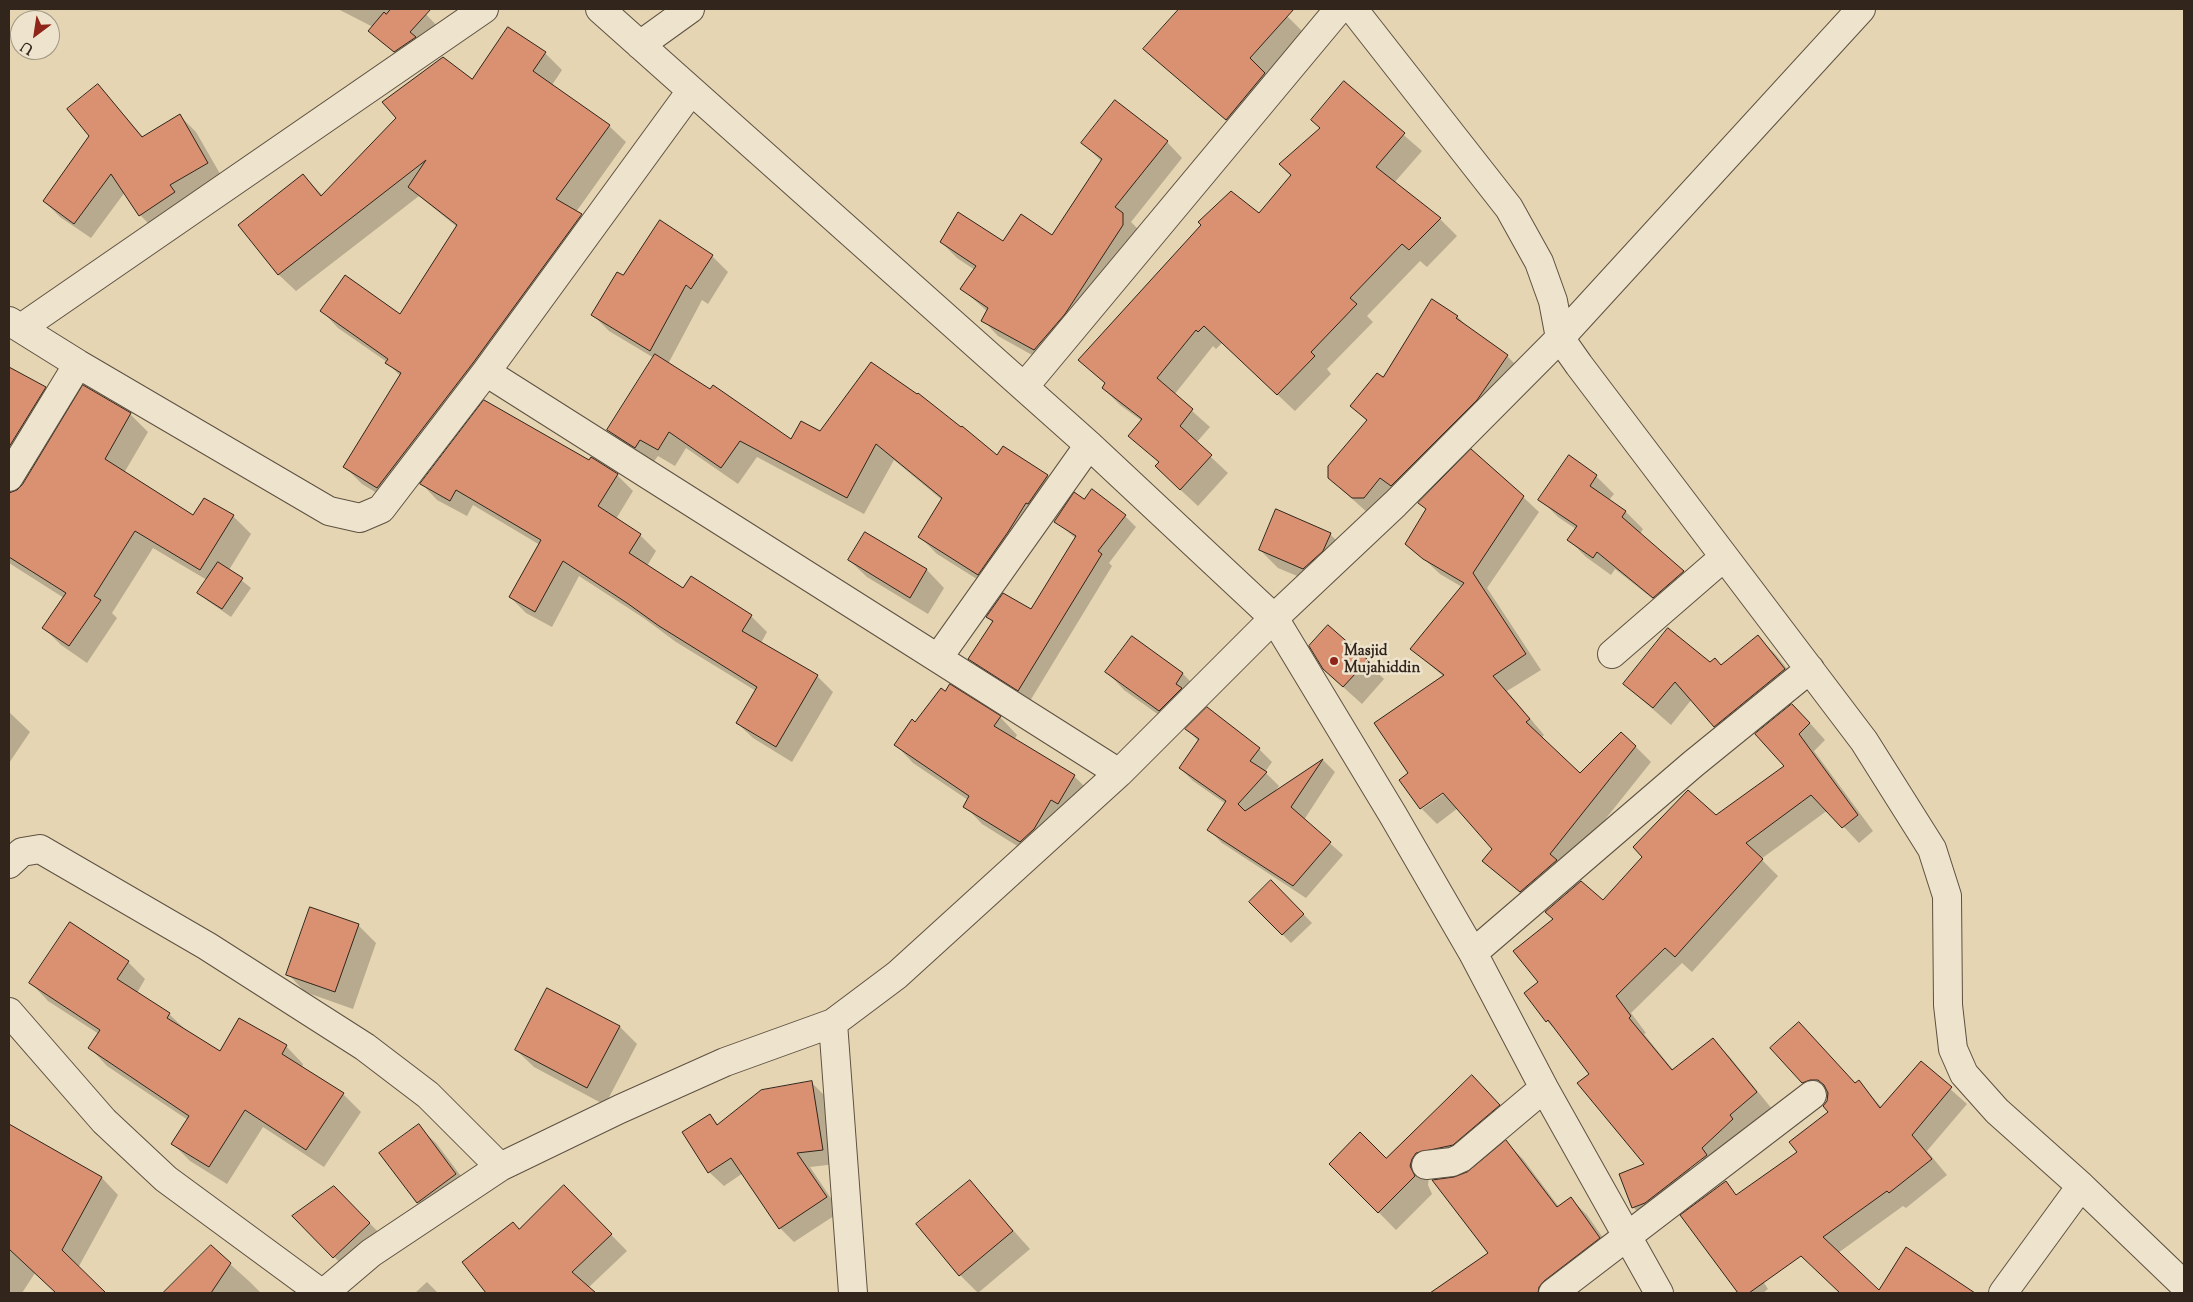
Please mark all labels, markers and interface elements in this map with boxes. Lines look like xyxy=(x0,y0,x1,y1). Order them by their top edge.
north arrow xyxy=(10,10,60,60)
text: U xyxy=(18,35,38,59)
place label: Masjid Mujahiddin xyxy=(1344,643,1420,678)
marker: Masjid Mujahiddin xyxy=(1328,655,1340,667)

